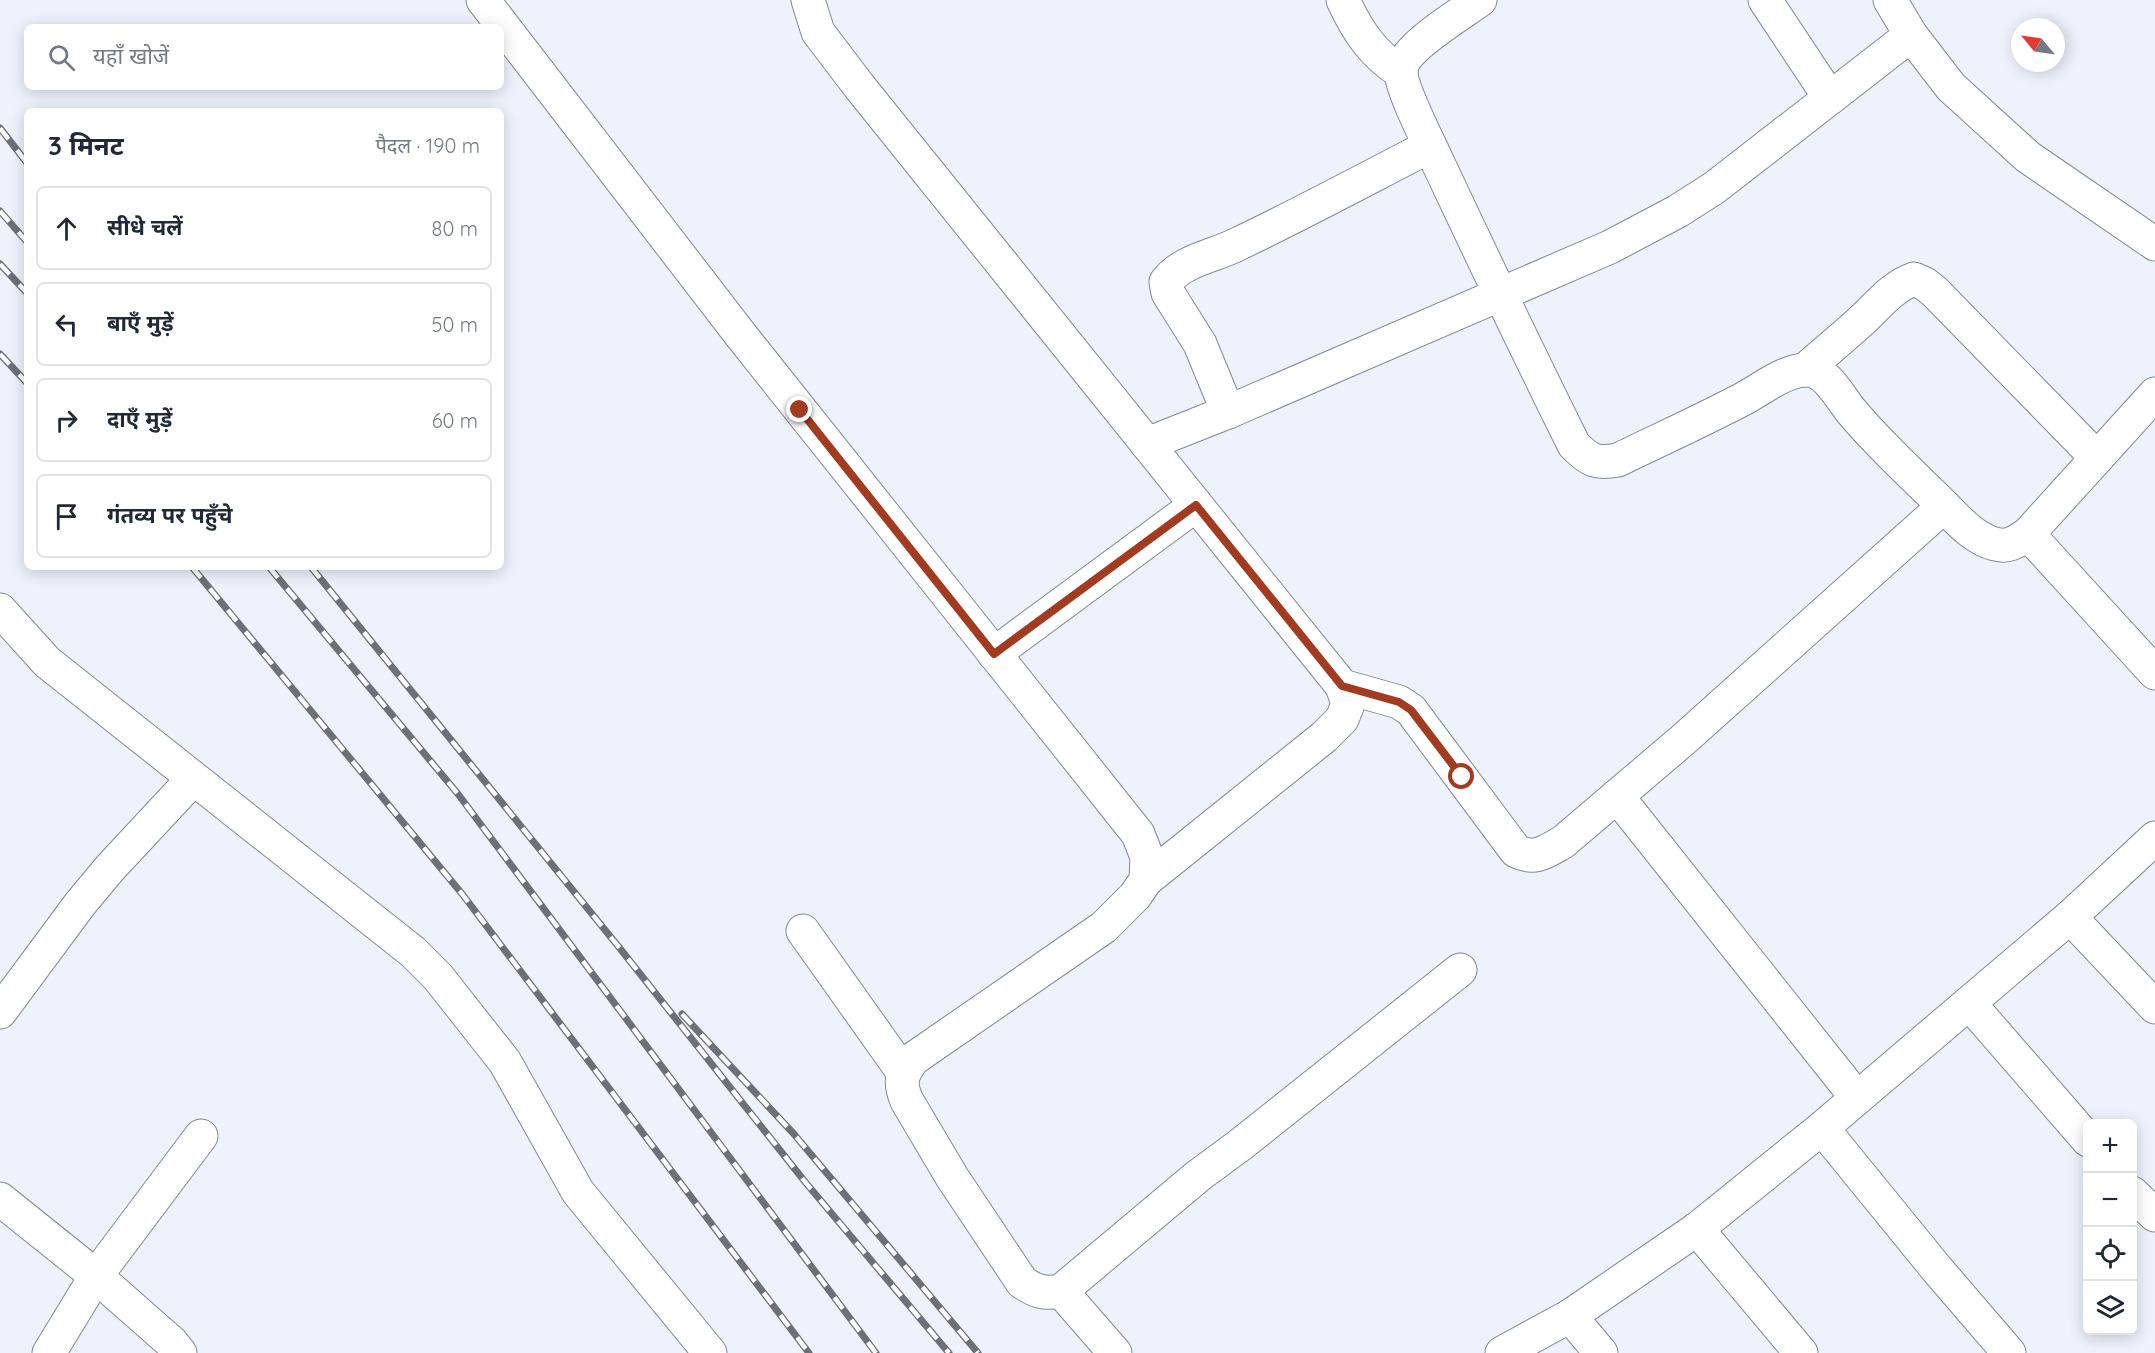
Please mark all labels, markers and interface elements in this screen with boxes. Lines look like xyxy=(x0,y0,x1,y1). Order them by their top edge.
north arrow xyxy=(2011,18,2065,72)
search box xyxy=(24,24,504,90)
icon: search xyxy=(45,41,78,74)
text: यहाँ खोजें xyxy=(93,42,169,70)
text: 3 मिनट xyxy=(48,129,124,162)
text: पैदल · 190 m xyxy=(375,133,480,158)
icon: ahead xyxy=(50,212,83,245)
text: सीधे चलें xyxy=(107,213,183,241)
text: 80 m xyxy=(432,216,478,241)
icon: left xyxy=(50,308,83,341)
text: बाएँ मुड़ें xyxy=(107,309,173,337)
text: 50 m xyxy=(432,312,478,337)
route end xyxy=(786,396,812,422)
icon: right xyxy=(50,404,83,437)
text: दाएँ मुड़ें xyxy=(107,405,172,433)
text: 60 m xyxy=(432,408,478,433)
icon: arrive xyxy=(50,500,83,533)
text: गंतव्य पर पहुँचे xyxy=(107,501,232,529)
route start xyxy=(1448,763,1474,789)
map controls xyxy=(2083,1119,2137,1335)
button: + xyxy=(2083,1119,2137,1173)
button: − xyxy=(2083,1173,2137,1227)
button: locate xyxy=(2083,1227,2137,1281)
button: layers xyxy=(2083,1281,2137,1335)

